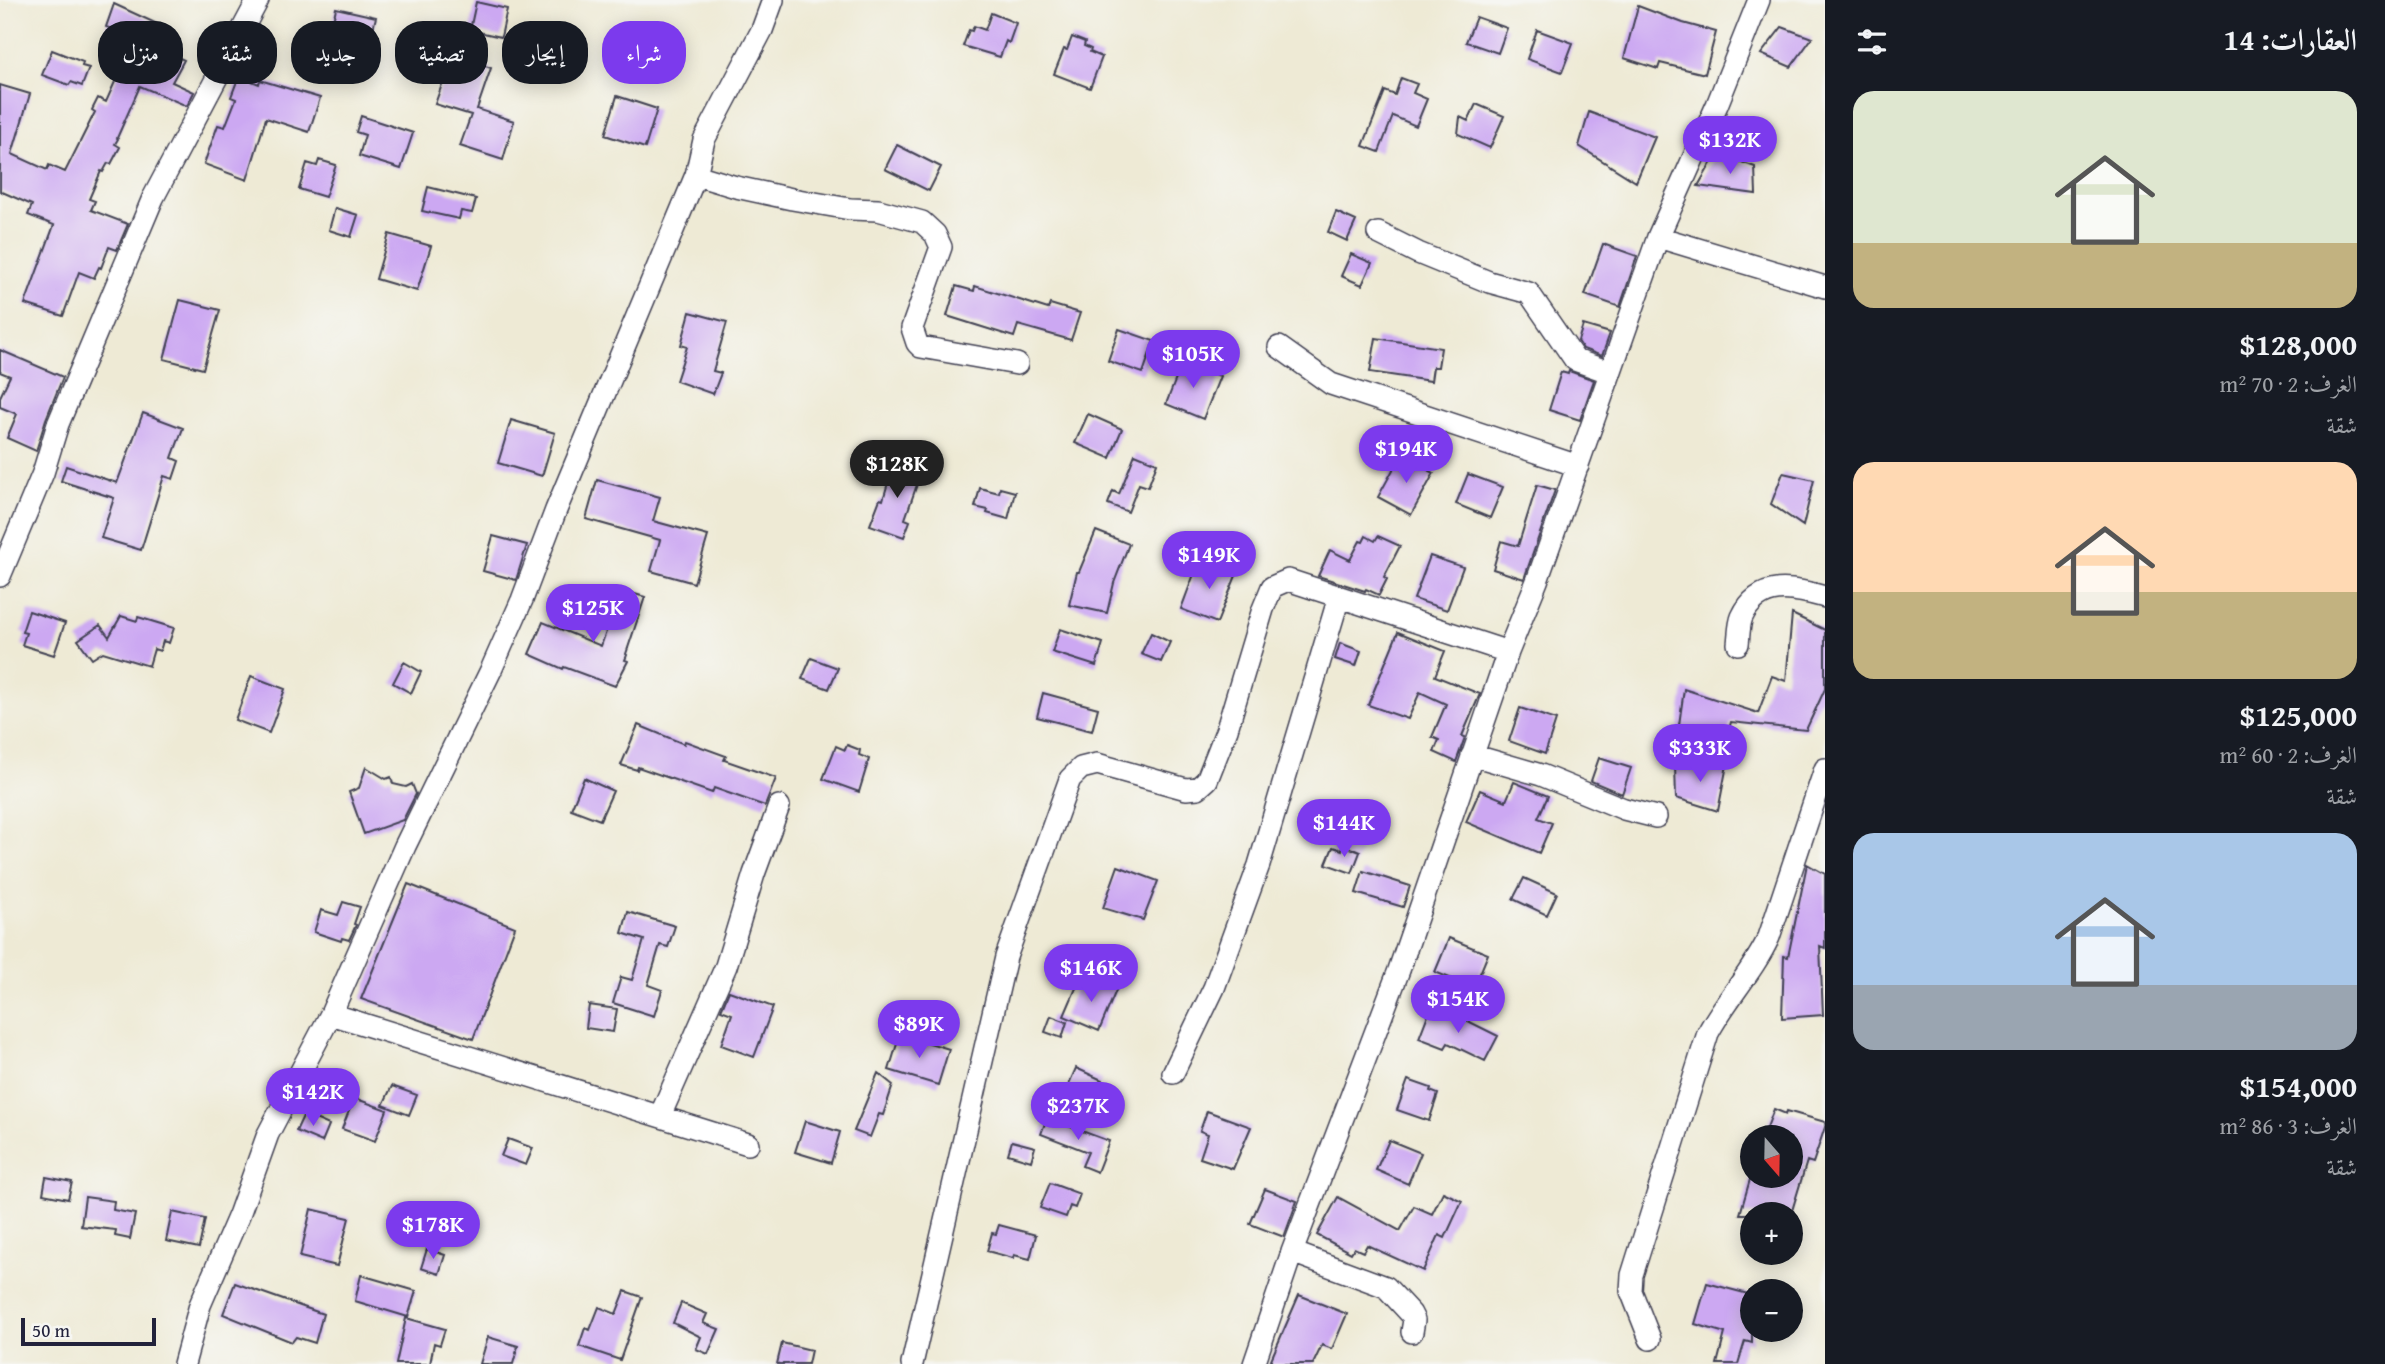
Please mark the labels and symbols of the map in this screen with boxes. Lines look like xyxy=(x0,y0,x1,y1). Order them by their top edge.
pin: $132K xyxy=(1681,116,1779,176)
pin: $105K xyxy=(1144,330,1242,390)
pin: $194K xyxy=(1357,426,1455,485)
pin: $128K xyxy=(848,440,946,500)
pin: $149K xyxy=(1160,532,1258,591)
pin: $125K xyxy=(544,584,642,644)
pin: $333K xyxy=(1651,724,1749,784)
pin: $144K xyxy=(1295,800,1393,859)
pin: $146K xyxy=(1042,944,1140,1004)
pin: $154K xyxy=(1409,976,1507,1035)
pin: $89K xyxy=(878,1000,960,1060)
pin: $142K xyxy=(264,1068,362,1128)
pin: $237K xyxy=(1029,1082,1127,1142)
north arrow xyxy=(1740,1125,1802,1188)
pin: $178K xyxy=(384,1202,482,1261)
scale bar xyxy=(21,1315,156,1347)

